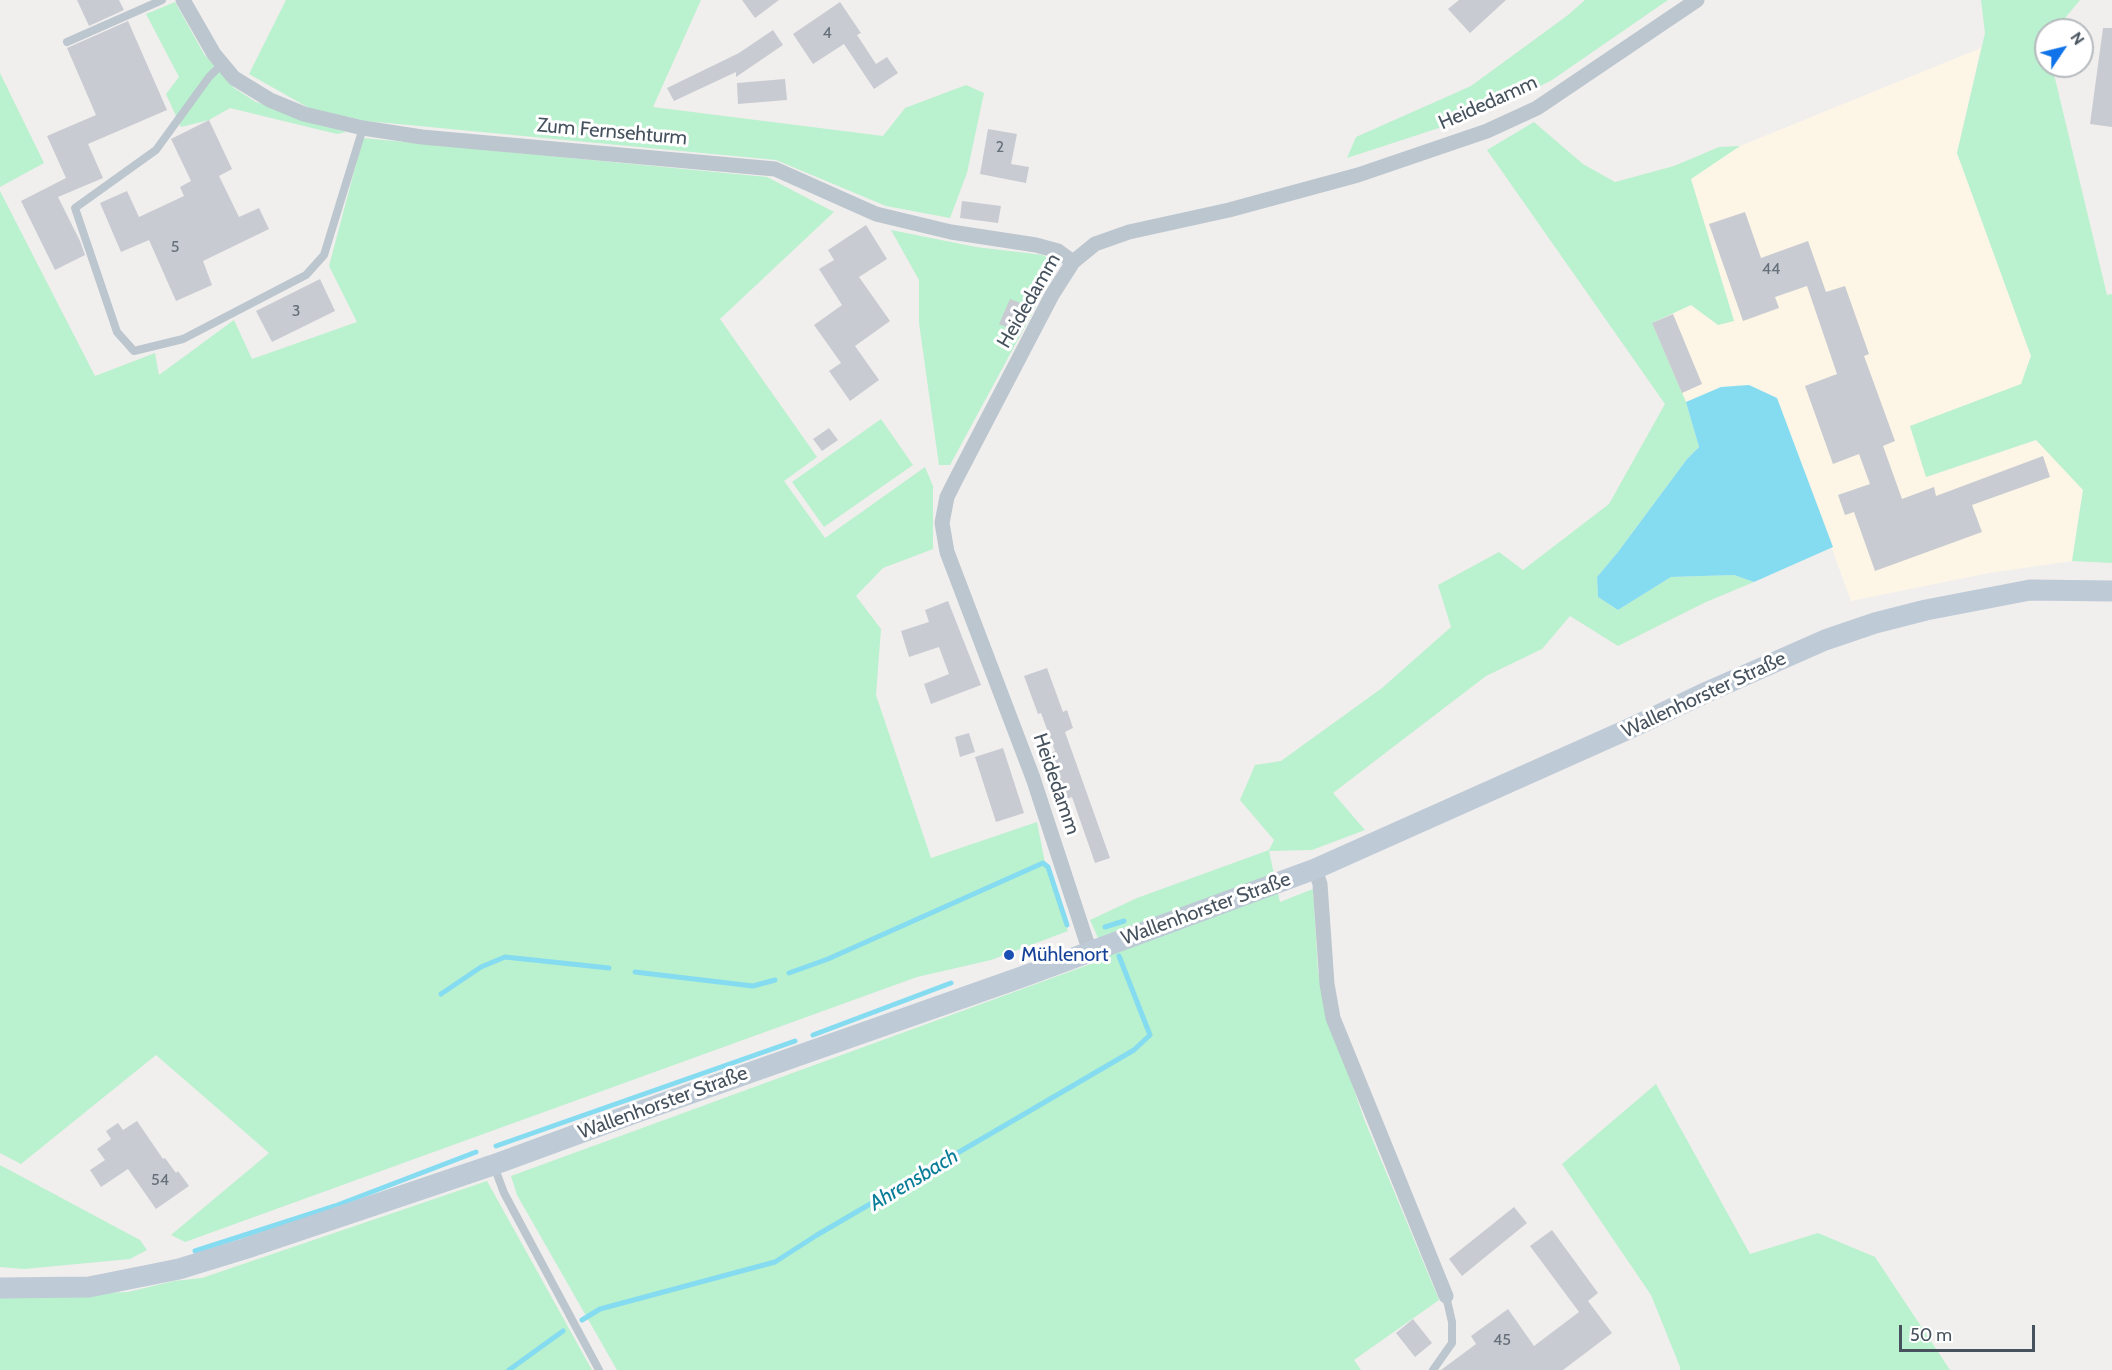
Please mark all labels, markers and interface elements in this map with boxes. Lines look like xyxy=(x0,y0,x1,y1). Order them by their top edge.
north arrow xyxy=(2034,18,2094,78)
house number: 4 xyxy=(822,23,832,43)
text: N xyxy=(2066,28,2089,49)
street label: Heidedamm xyxy=(1435,71,1541,135)
street label: Zum Fernsehturm xyxy=(536,113,688,151)
house number: 2 xyxy=(996,137,1004,157)
house number: 5 xyxy=(171,237,179,257)
street label: Heidedamm xyxy=(992,249,1066,353)
house number: 44 xyxy=(1762,259,1780,279)
house number: 3 xyxy=(292,301,300,321)
street label: Wallenhorster Straße xyxy=(1618,646,1790,744)
street label: Heidedamm xyxy=(1027,730,1085,838)
street label: Wallenhorster Straße xyxy=(1118,867,1294,951)
place label: Mühlenort xyxy=(1021,943,1108,967)
marker: Mühlenort xyxy=(1002,948,1016,962)
street label: Wallenhorster Straße xyxy=(575,1061,751,1145)
water label: Ahrensbach xyxy=(865,1144,963,1216)
house number: 54 xyxy=(151,1170,169,1190)
scale bar xyxy=(1902,1313,2038,1351)
text: 50 m xyxy=(1910,1324,1952,1346)
house number: 45 xyxy=(1493,1330,1511,1350)

